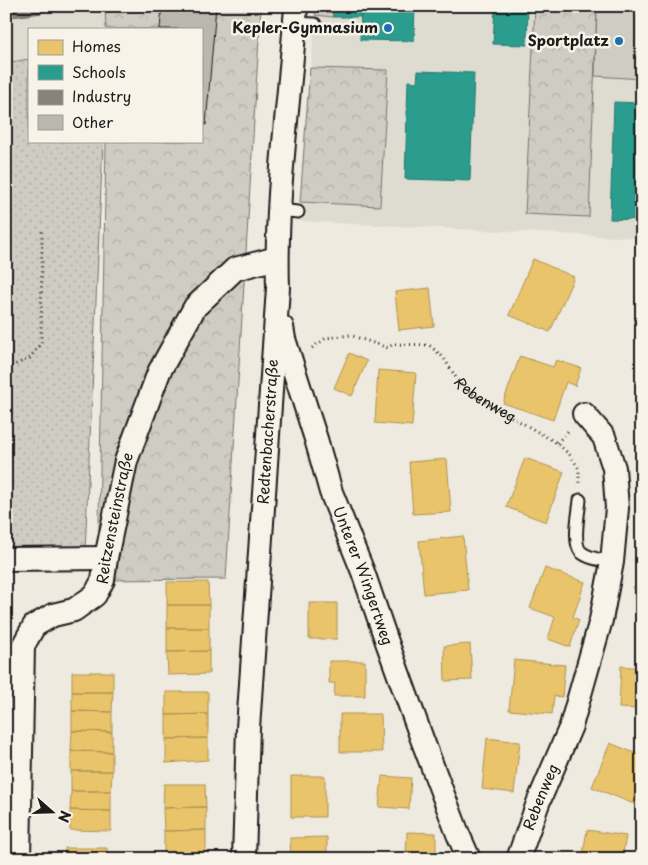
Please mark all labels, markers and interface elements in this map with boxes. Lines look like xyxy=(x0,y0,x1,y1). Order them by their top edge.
place label: Kepler-Gymnasium xyxy=(232,15,378,38)
marker: Kepler-Gymnasium xyxy=(382,22,394,34)
legend xyxy=(28,28,202,142)
place label: Sportplatz xyxy=(528,28,609,51)
text: Homes xyxy=(72,34,121,57)
marker: Sportplatz xyxy=(613,35,625,47)
text: Schools xyxy=(72,60,126,83)
text: Industry xyxy=(72,84,131,107)
text: Other xyxy=(72,110,113,133)
street label: Redtenbacherstraße xyxy=(250,358,283,505)
street label: Rebenweg xyxy=(449,373,521,427)
street label: Reitzensteinstraße xyxy=(90,449,138,585)
street label: Unterer Wingertweg xyxy=(328,502,400,648)
street label: Rebenweg xyxy=(516,760,564,833)
north arrow xyxy=(28,788,78,838)
text: N xyxy=(53,808,76,825)

